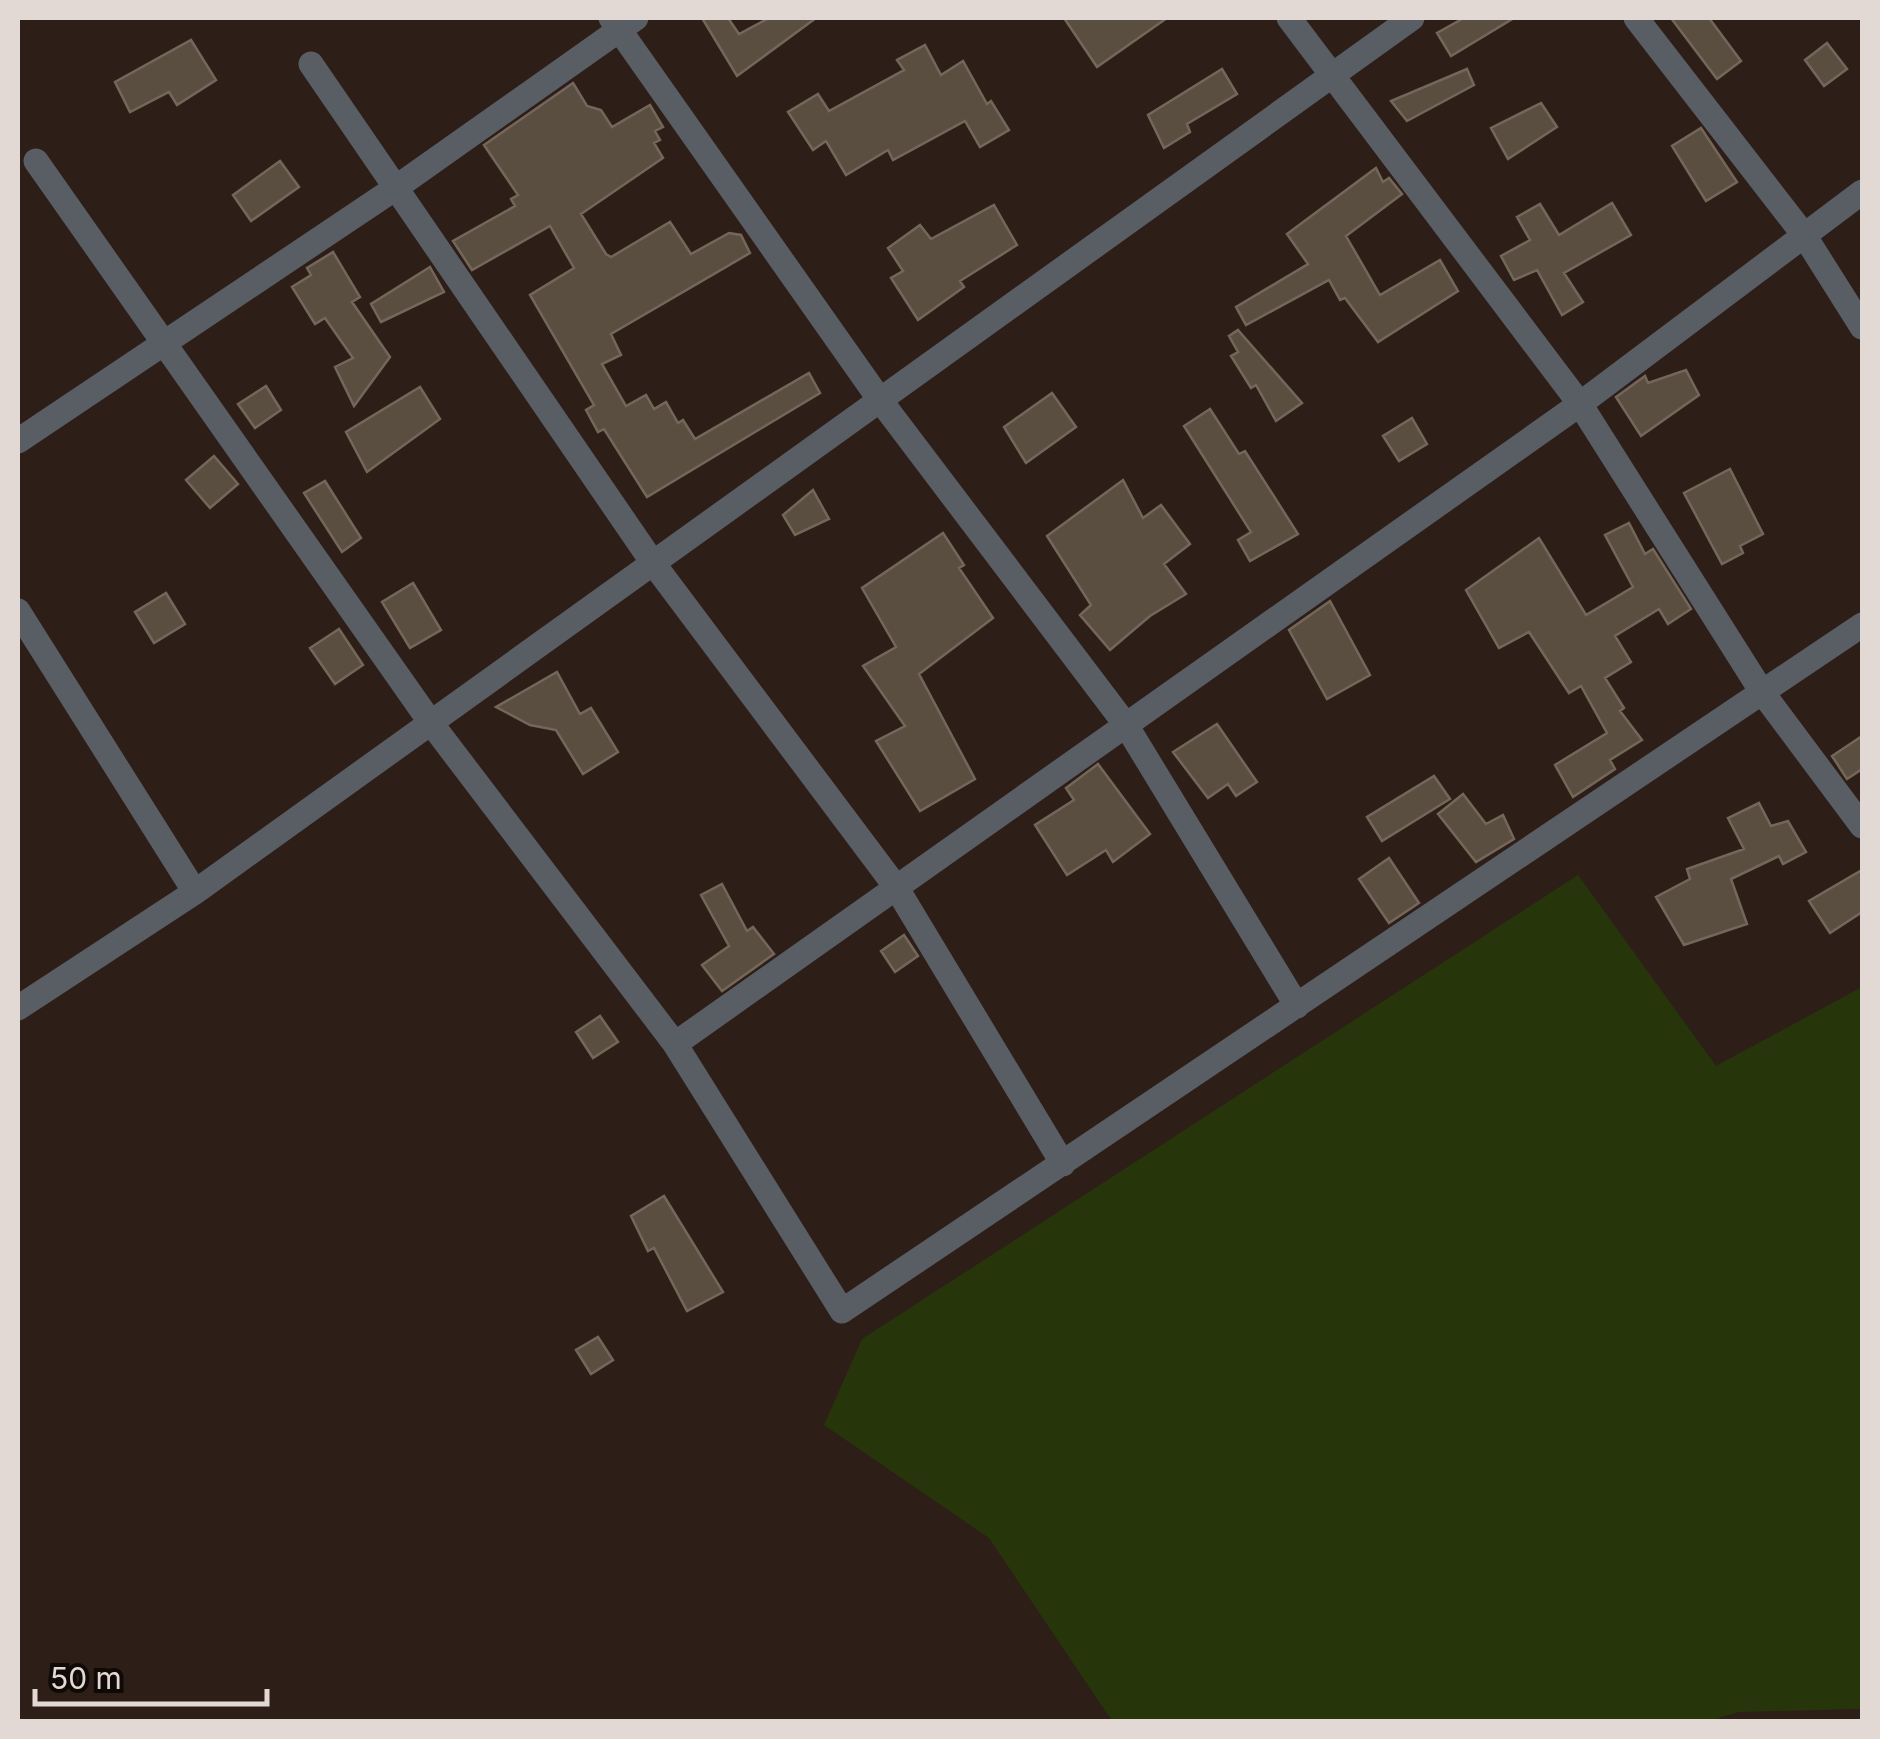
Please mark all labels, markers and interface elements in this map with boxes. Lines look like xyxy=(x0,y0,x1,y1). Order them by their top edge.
scale bar xyxy=(35,1644,268,1706)
text: 50 m xyxy=(50,1660,122,1696)

